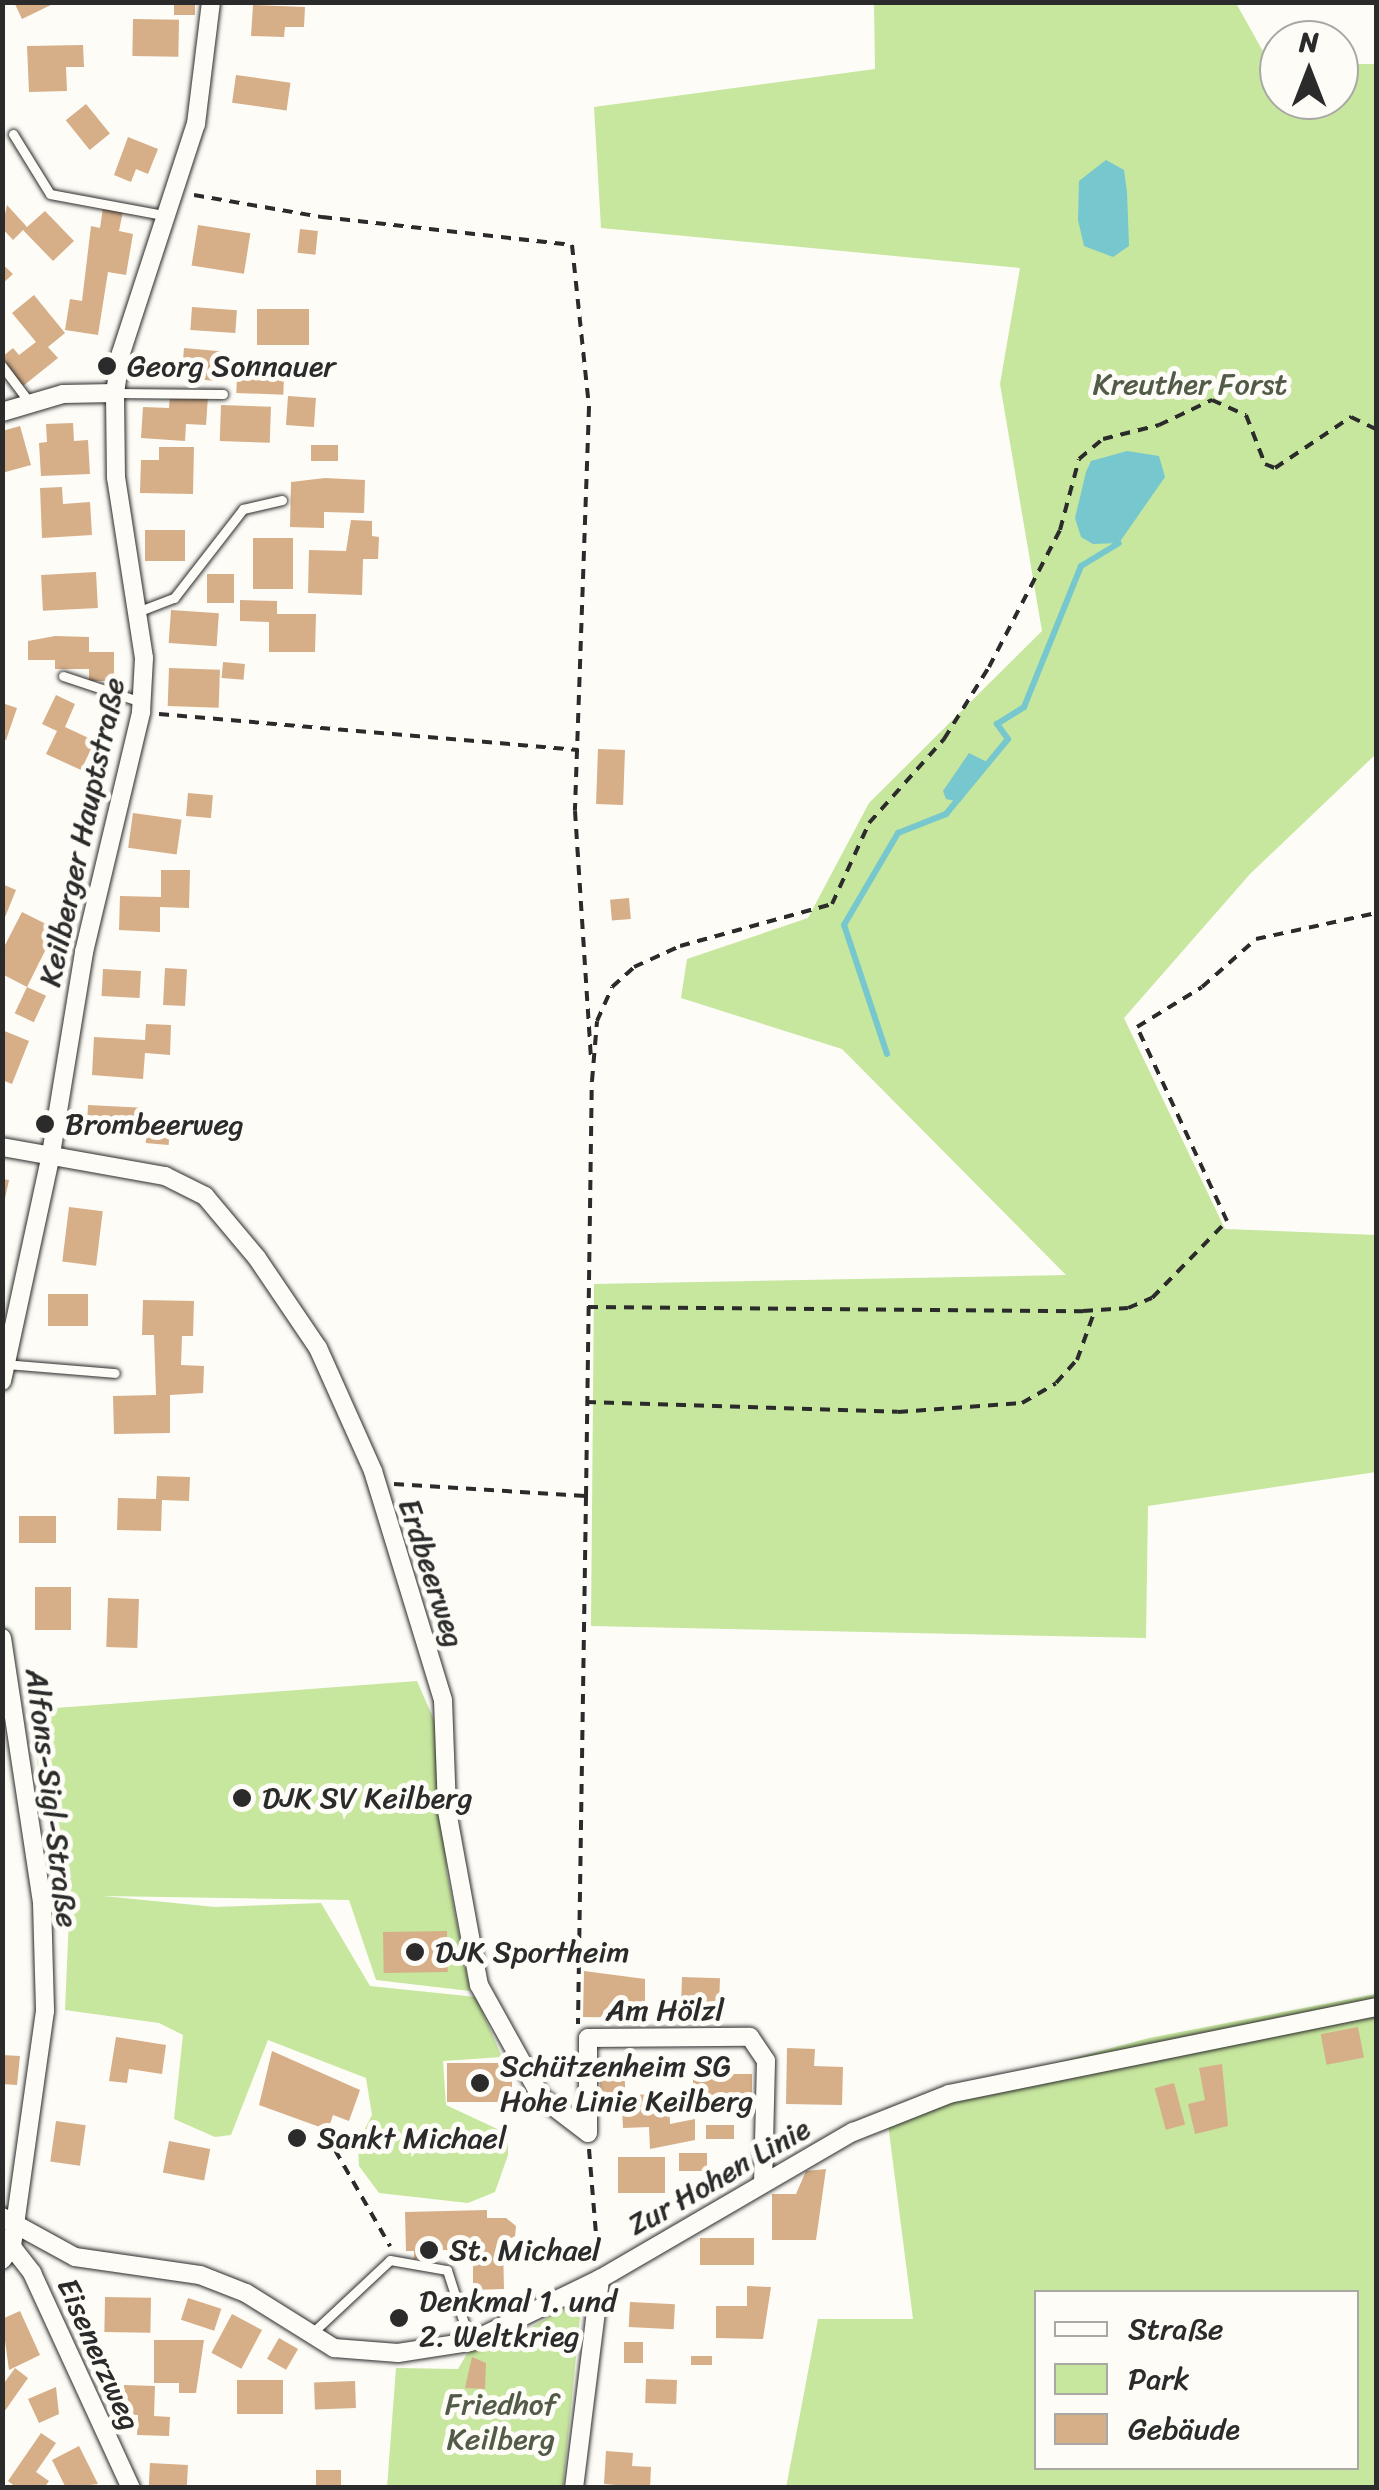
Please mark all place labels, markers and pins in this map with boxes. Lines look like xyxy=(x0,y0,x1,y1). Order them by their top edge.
place label: Georg Sonnauer xyxy=(127,348,337,384)
marker: Georg Sonnauer xyxy=(96,355,118,377)
place label: Brombeerweg xyxy=(65,1106,244,1142)
marker: Brombeerweg xyxy=(34,1113,56,1135)
place label: DJK SV Keilberg xyxy=(262,1780,473,1816)
marker: DJK SV Keilberg xyxy=(231,1787,253,1809)
place label: DJK Sportheim xyxy=(435,1934,630,1970)
marker: DJK Sportheim xyxy=(404,1941,426,1963)
place label: Schützenheim SG Hohe Linie Keilberg xyxy=(500,2048,753,2118)
marker: Schützenheim SG Hohe Linie Keilberg xyxy=(469,2072,491,2094)
place label: Sankt Michael xyxy=(317,2120,504,2156)
marker: Sankt Michael xyxy=(286,2127,308,2149)
place label: St. Michael xyxy=(449,2232,599,2268)
marker: St. Michael xyxy=(418,2239,440,2261)
place label: Denkmal 1. und 2. Weltkrieg xyxy=(419,2283,617,2354)
marker: Denkmal 1. und 2. Weltkrieg xyxy=(388,2307,410,2329)

